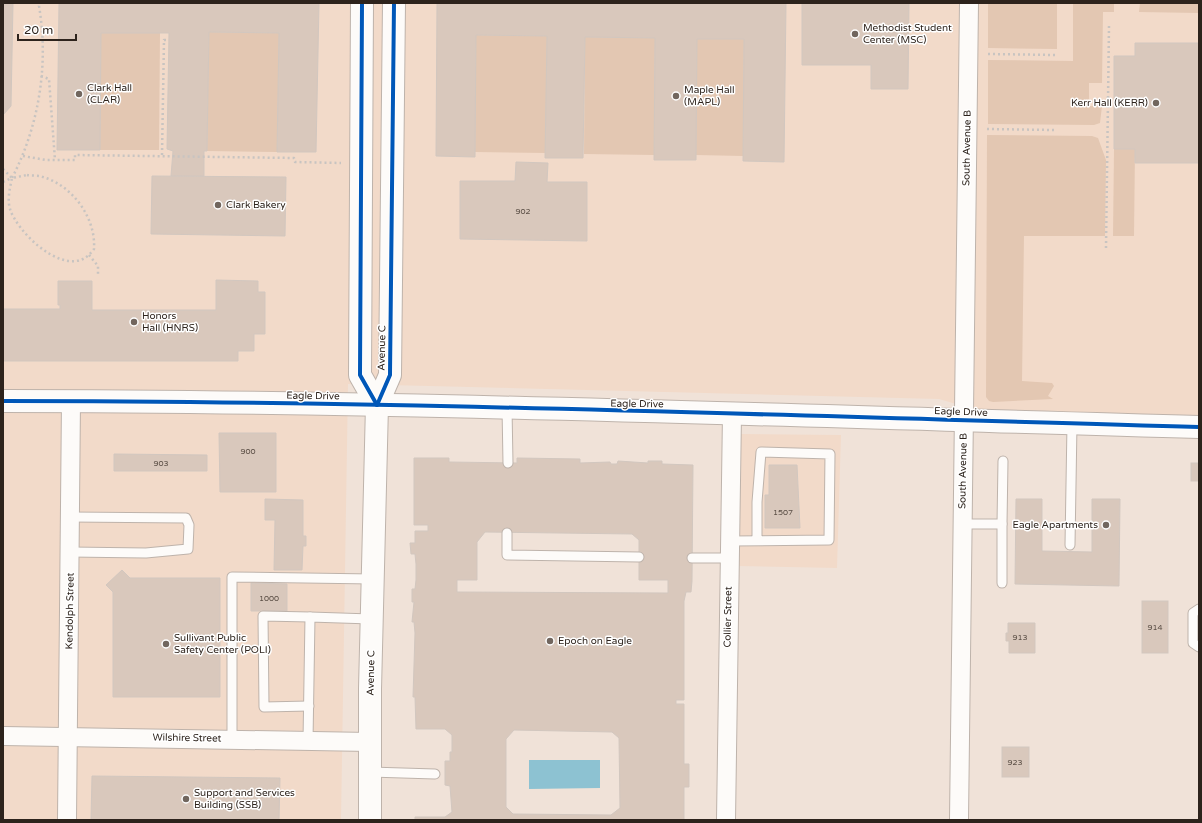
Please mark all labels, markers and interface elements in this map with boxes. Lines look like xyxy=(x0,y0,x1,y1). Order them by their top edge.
scale bar xyxy=(18,16,76,42)
place label: Methodist Student Center (MSC) xyxy=(863,22,952,46)
text: 20 m xyxy=(24,23,53,37)
marker: Methodist Student Center (MSC) xyxy=(850,29,860,39)
place label: Clark Hall (CLAR) xyxy=(87,82,132,106)
place label: Maple Hall (MAPL) xyxy=(684,84,735,108)
marker: Clark Hall (CLAR) xyxy=(74,89,84,99)
marker: Maple Hall (MAPL) xyxy=(671,91,681,101)
place label: Kerr Hall (KERR) xyxy=(1071,97,1148,109)
marker: Kerr Hall (KERR) xyxy=(1151,98,1161,108)
street label: South Avenue B xyxy=(960,110,974,186)
place label: Clark Bakery xyxy=(226,199,286,211)
marker: Clark Bakery xyxy=(213,200,223,210)
house number: 902 xyxy=(515,207,531,216)
place label: Honors Hall (HNRS) xyxy=(142,310,198,334)
marker: Honors Hall (HNRS) xyxy=(129,317,139,327)
street label: Avenue C xyxy=(376,325,388,371)
street label: Eagle Drive xyxy=(286,390,340,402)
street label: Eagle Drive xyxy=(610,398,664,410)
street label: Eagle Drive xyxy=(934,405,988,419)
street label: South Avenue B xyxy=(956,433,970,509)
house number: 900 xyxy=(240,447,256,456)
house number: 903 xyxy=(153,459,169,468)
house number: 1507 xyxy=(773,508,793,517)
place label: Eagle Apartments xyxy=(1013,519,1098,531)
marker: Eagle Apartments xyxy=(1101,520,1111,530)
street label: Kendolph Street xyxy=(63,572,77,650)
street label: Collier Street xyxy=(721,586,735,648)
house number: 1000 xyxy=(259,594,279,603)
house number: 914 xyxy=(1147,623,1163,632)
place label: Sullivant Public Safety Center (POLI) xyxy=(174,632,271,656)
house number: 913 xyxy=(1012,633,1028,642)
place label: Epoch on Eagle xyxy=(558,635,632,647)
marker: Epoch on Eagle xyxy=(545,636,555,646)
marker: Sullivant Public Safety Center (POLI) xyxy=(161,639,171,649)
street label: Avenue C xyxy=(365,650,377,696)
street label: Wilshire Street xyxy=(152,731,222,745)
house number: 923 xyxy=(1007,758,1023,767)
place label: Support and Services Building (SSB) xyxy=(194,787,295,811)
marker: Support and Services Building (SSB) xyxy=(181,794,191,804)

